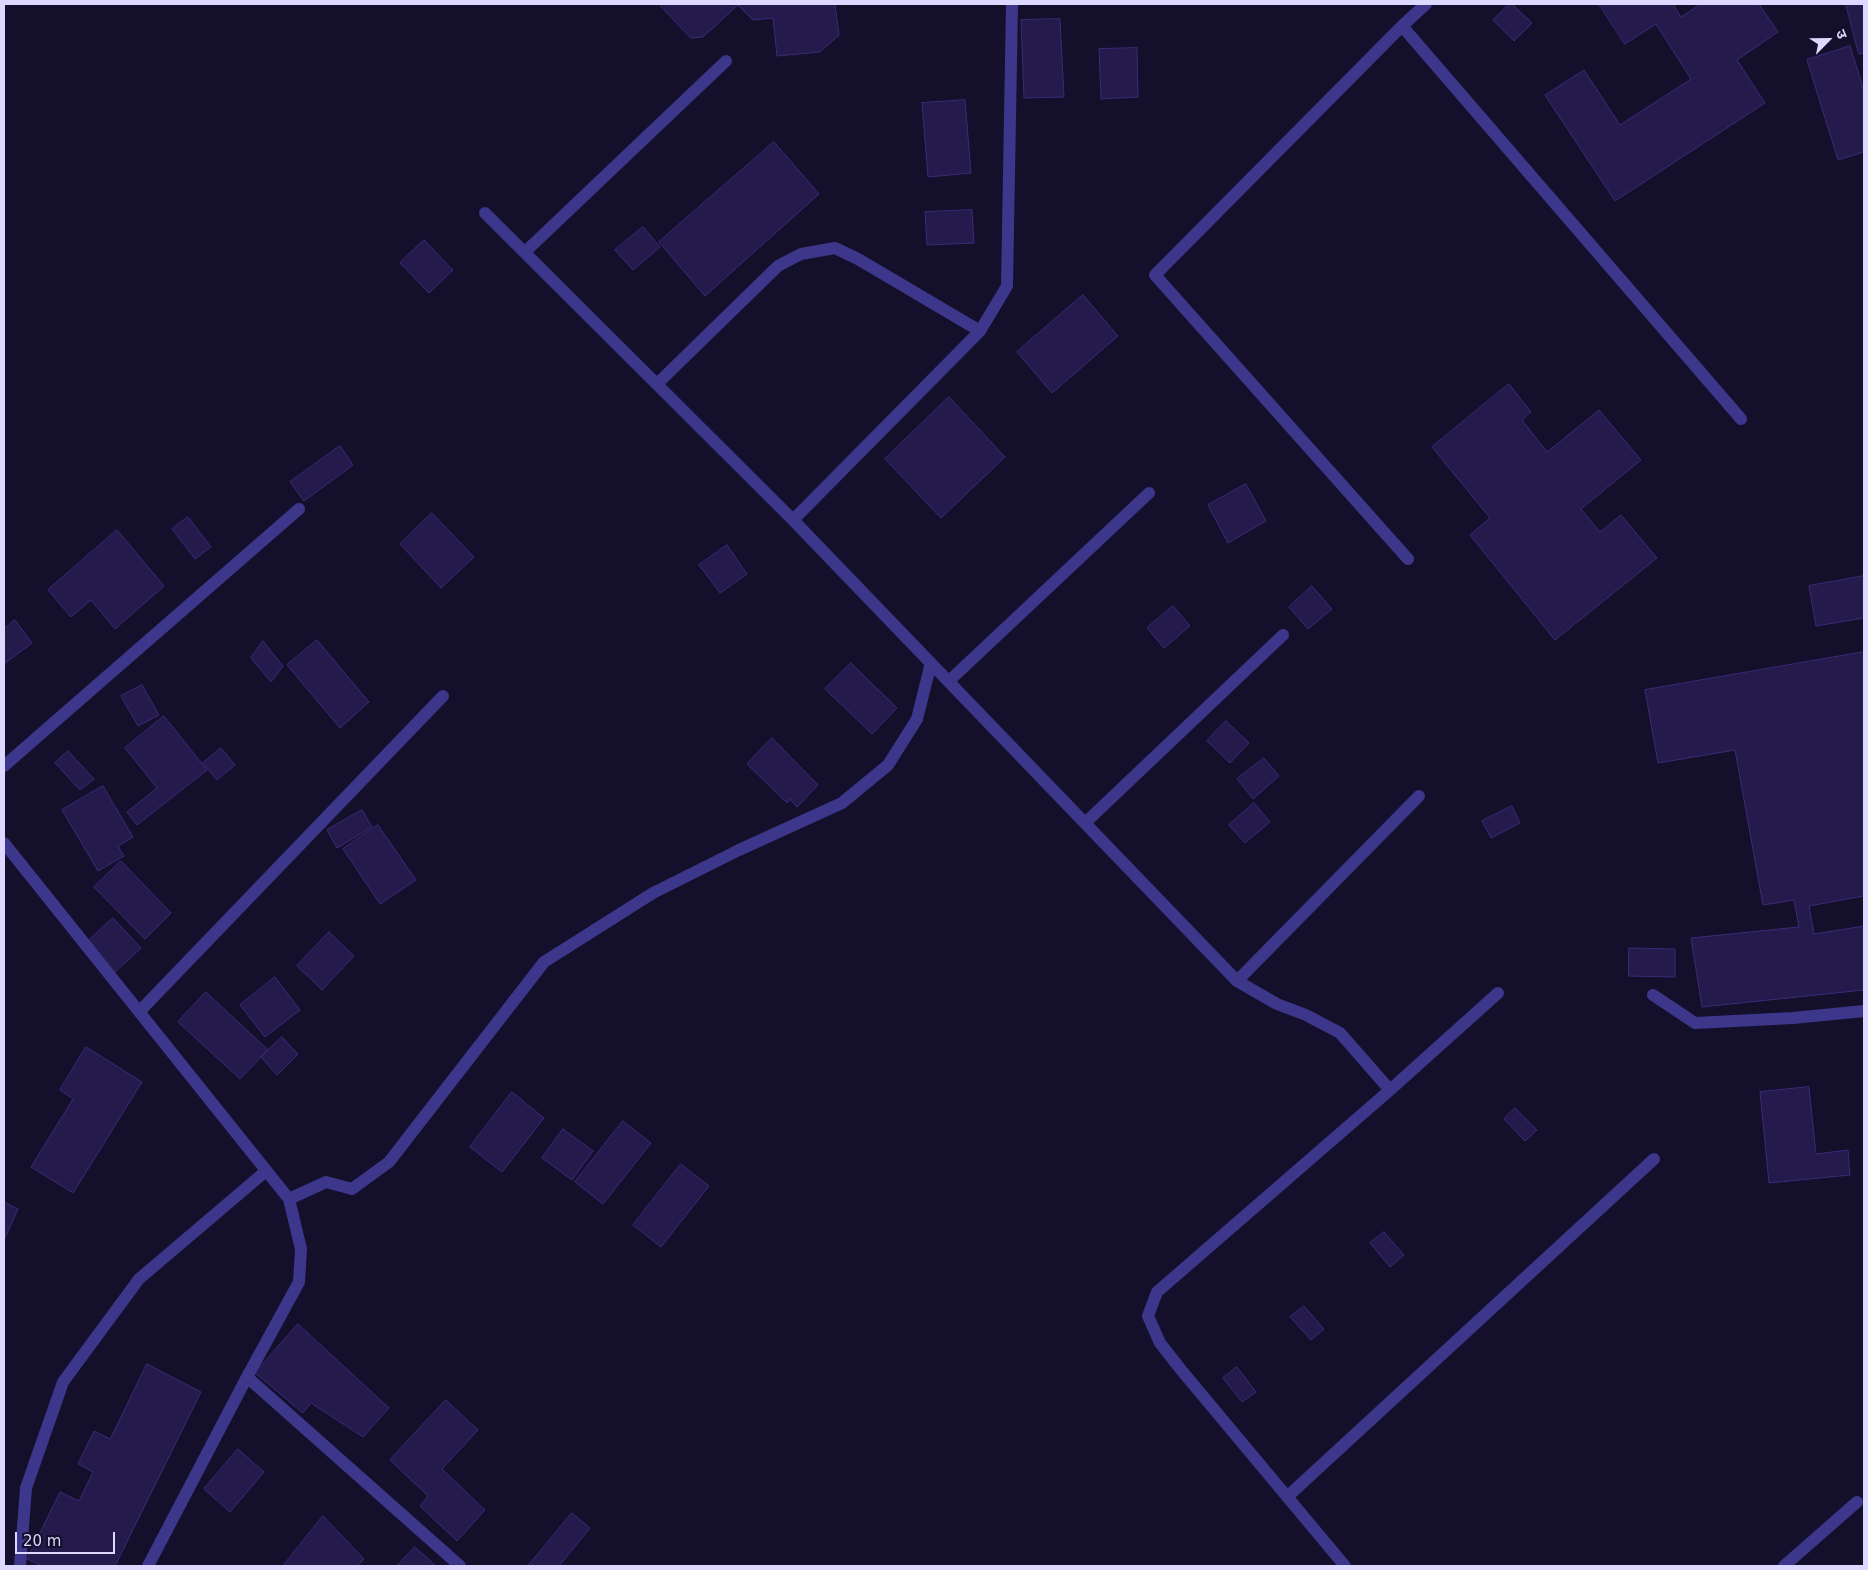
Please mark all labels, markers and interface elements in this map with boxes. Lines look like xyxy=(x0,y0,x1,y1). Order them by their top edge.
north arrow xyxy=(1803,15,1853,65)
text: उ xyxy=(1833,27,1851,41)
scale bar xyxy=(18,1522,118,1554)
text: 20 m xyxy=(23,1532,61,1550)

